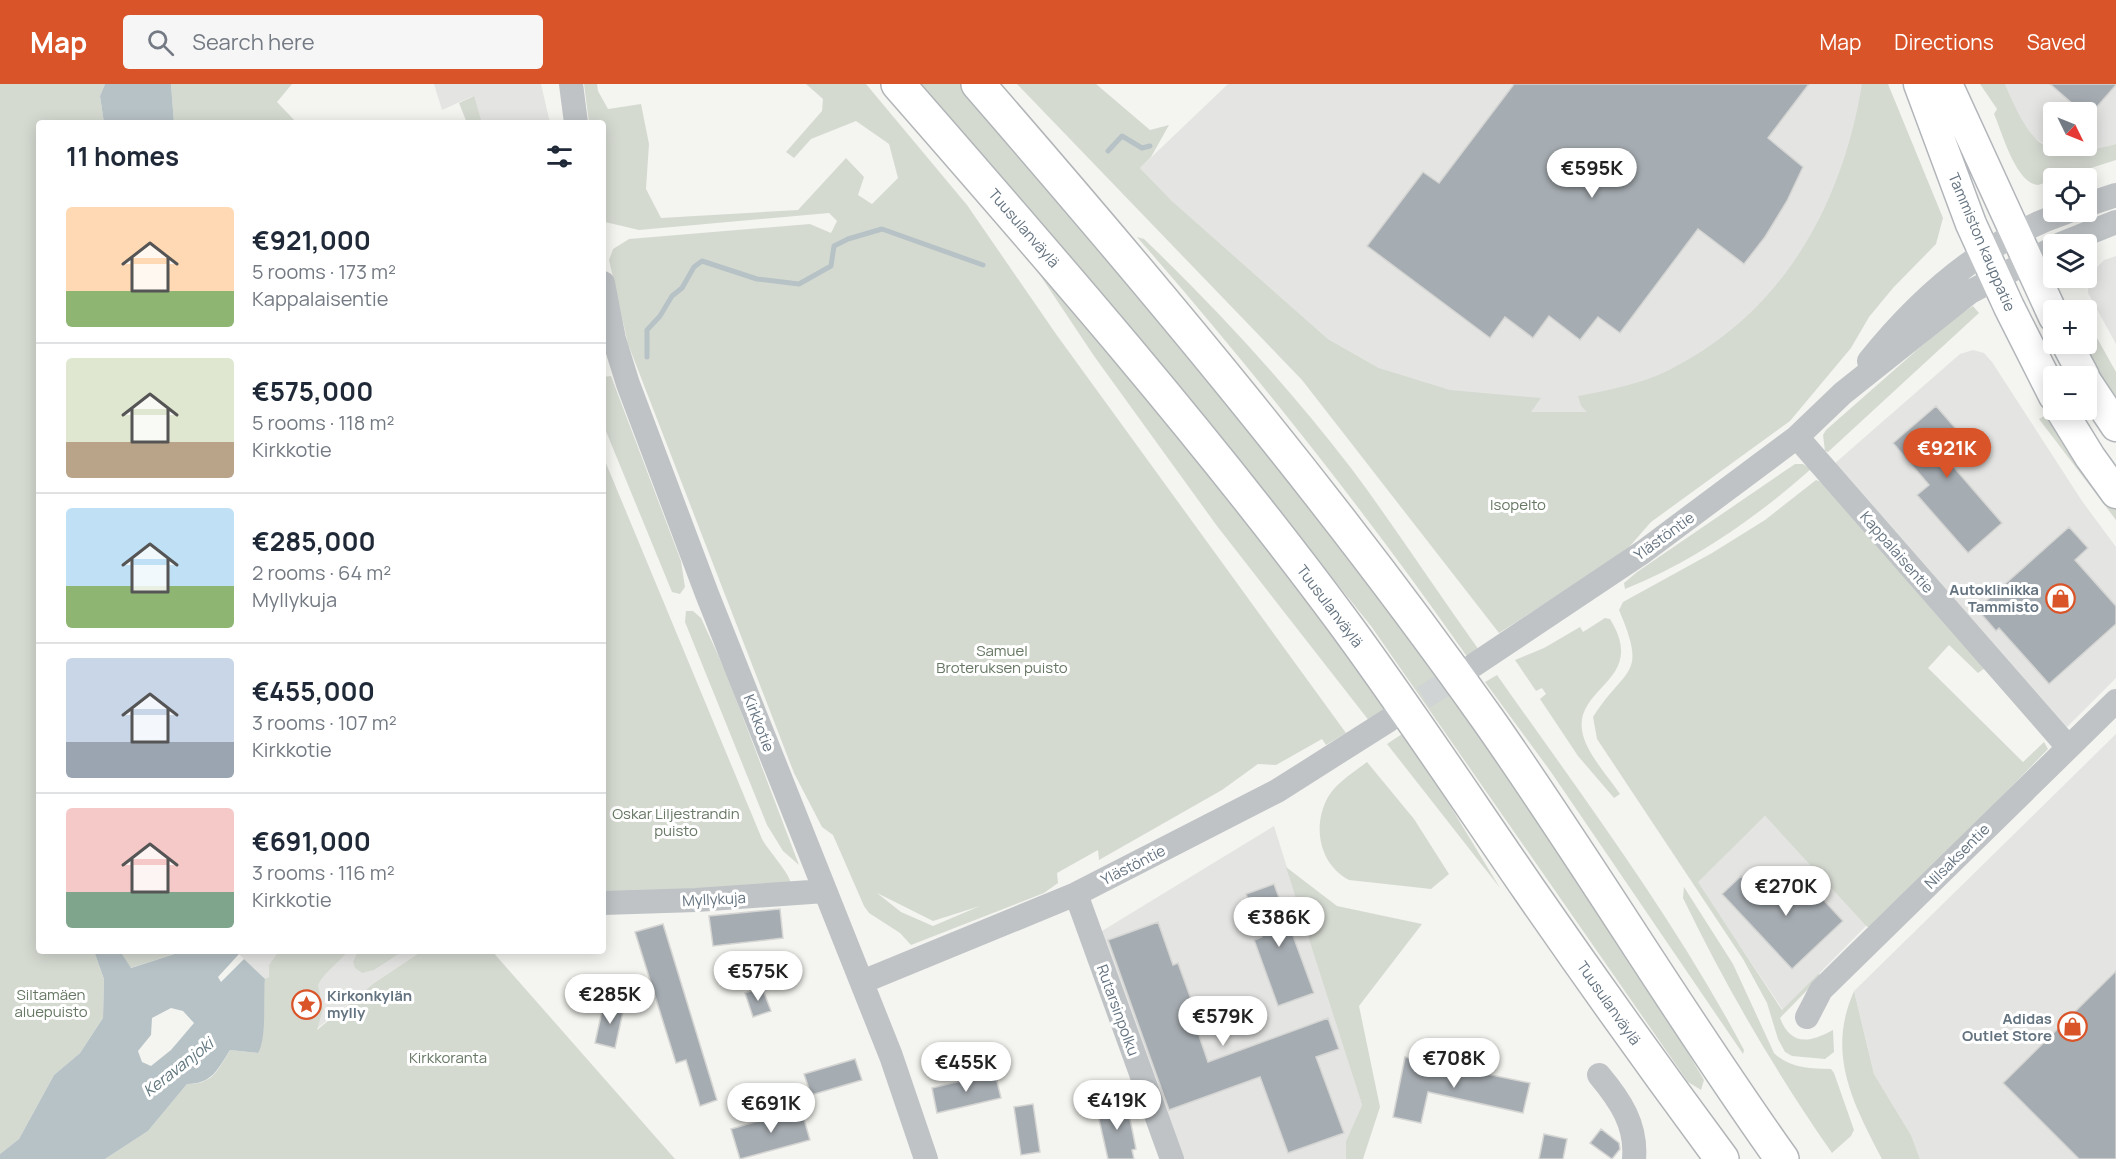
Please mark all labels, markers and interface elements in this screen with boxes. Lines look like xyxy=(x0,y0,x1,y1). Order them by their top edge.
search box xyxy=(123,15,543,69)
text: Map xyxy=(30,23,87,61)
icon: search xyxy=(144,26,177,59)
text: Search here xyxy=(192,27,315,57)
text: Map xyxy=(1820,28,1861,56)
text: Directions xyxy=(1894,28,1994,56)
text: Saved xyxy=(2027,28,2086,56)
north arrow xyxy=(2043,102,2097,156)
map controls xyxy=(2043,102,2097,420)
text: 11 homes xyxy=(66,138,179,174)
icon: filters xyxy=(543,140,576,173)
pin: €595K xyxy=(1550,148,1634,199)
text: €595K xyxy=(1561,154,1623,181)
button: locate xyxy=(2043,168,2097,222)
street label: Tammiston kauppatie xyxy=(1943,170,2021,315)
street label: Tuusulanväylä xyxy=(984,184,1064,272)
text: €921,000 xyxy=(252,222,371,258)
icon: home xyxy=(114,231,186,303)
button: layers xyxy=(2043,234,2097,288)
text: 5 rooms · 173 m² xyxy=(252,258,396,285)
text: Kappalaisentie xyxy=(252,285,388,312)
button: + xyxy=(2043,300,2097,354)
button: − xyxy=(2043,366,2097,420)
text: €575,000 xyxy=(252,373,373,409)
icon: home xyxy=(114,382,186,454)
text: 5 rooms · 118 m² xyxy=(252,409,394,436)
pin: €921K xyxy=(1905,428,1989,479)
text: €921K xyxy=(1917,434,1977,461)
text: Kirkkotie xyxy=(252,436,332,463)
park label: Isopelto xyxy=(1490,494,1546,515)
street label: Ylästöntie xyxy=(1630,507,1699,565)
street label: Kappalaisentie xyxy=(1856,507,1939,598)
text: €285,000 xyxy=(252,523,376,559)
icon: home xyxy=(114,532,186,604)
text: 2 rooms · 64 m² xyxy=(252,559,391,586)
street label: Tuusulanväylä xyxy=(1292,560,1368,652)
place label: Autoklinikka Tammisto xyxy=(1949,579,2039,617)
shop icon: Autoklinikka Tammisto xyxy=(2044,582,2076,614)
text: Myllykuja xyxy=(252,586,337,613)
park label: Samuel Broteruksen puisto xyxy=(936,640,1068,678)
text: €455,000 xyxy=(252,673,375,709)
icon: home xyxy=(114,682,186,754)
street label: Kirkkotie xyxy=(738,691,780,755)
text: 3 rooms · 107 m² xyxy=(252,709,397,736)
text: Kirkkotie xyxy=(252,736,332,763)
park label: Oskar Liljestrandin puisto xyxy=(612,803,740,841)
street label: Nilsaksentie xyxy=(1920,819,1994,893)
text: €691,000 xyxy=(252,823,371,859)
icon: home xyxy=(114,832,186,904)
street label: Ylästöntie xyxy=(1097,840,1169,890)
text: 3 rooms · 116 m² xyxy=(252,859,395,886)
pin: €270K xyxy=(1744,866,1828,917)
text: €270K xyxy=(1755,872,1817,899)
text: Kirkkotie xyxy=(252,886,332,913)
street label: Myllykuja xyxy=(682,887,746,911)
pin: €386K xyxy=(1237,897,1321,948)
text: €386K xyxy=(1248,903,1310,930)
pin: €575K xyxy=(716,951,800,1002)
text: €575K xyxy=(728,957,788,984)
street label: Tuusulanväylä xyxy=(1572,957,1646,1049)
street label: Rutarsinpolku xyxy=(1092,961,1144,1059)
pin: €285K xyxy=(568,974,652,1025)
text: €285K xyxy=(579,980,641,1007)
park label: Siltamäen aluepuisto xyxy=(14,984,88,1022)
place label: Kirkonkylän mylly xyxy=(327,985,412,1023)
place icon: Kirkonkylän mylly xyxy=(290,988,322,1020)
pin: €579K xyxy=(1181,996,1265,1047)
text: €579K xyxy=(1192,1002,1254,1029)
place label: Adidas Outlet Store xyxy=(1962,1008,2052,1046)
shop icon: Adidas Outlet Store xyxy=(2057,1011,2089,1043)
water label: Keravanjoki xyxy=(138,1031,219,1101)
pin: €708K xyxy=(1412,1038,1496,1089)
pin: €455K xyxy=(924,1042,1008,1093)
text: €708K xyxy=(1423,1044,1485,1071)
park label: Kirkkoranta xyxy=(409,1047,487,1068)
text: €455K xyxy=(935,1048,997,1075)
pin: €419K xyxy=(1075,1080,1159,1131)
pin: €691K xyxy=(729,1083,813,1134)
text: €419K xyxy=(1087,1086,1147,1113)
text: €691K xyxy=(741,1089,801,1116)

